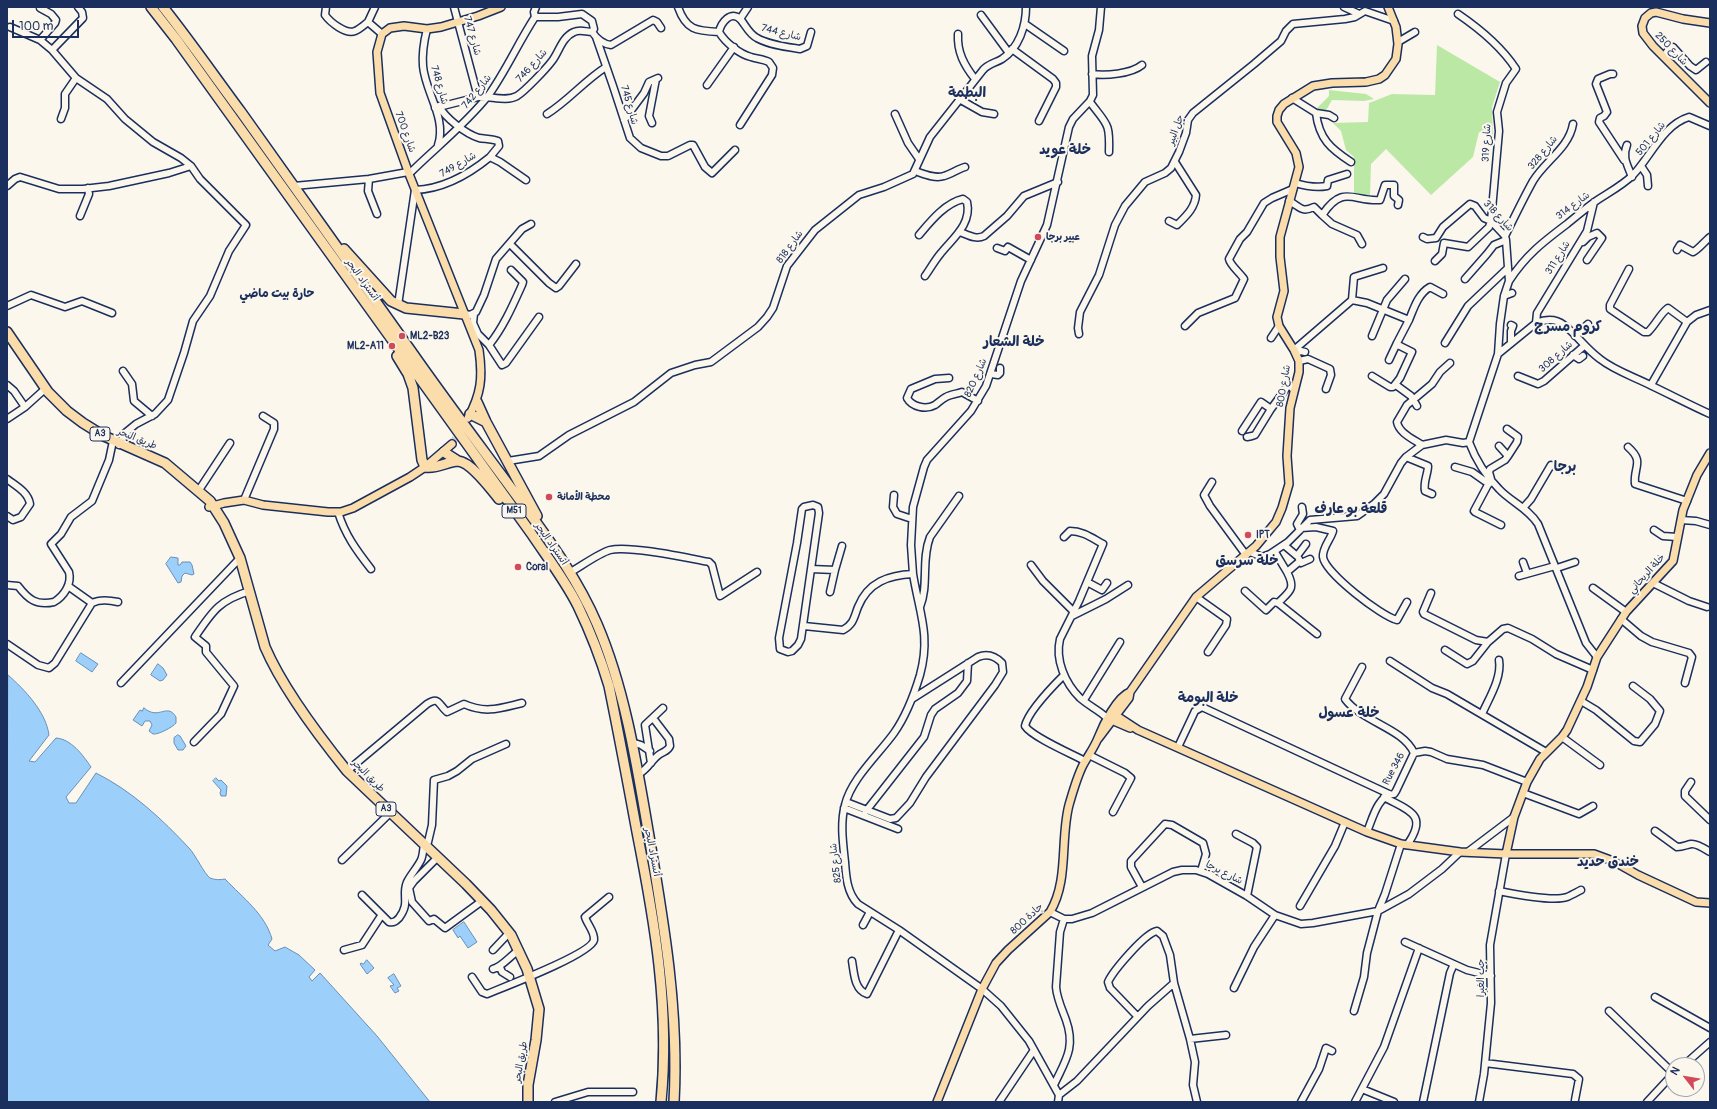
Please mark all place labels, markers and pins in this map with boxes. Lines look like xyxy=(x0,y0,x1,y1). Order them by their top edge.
place label: عبير برجا xyxy=(1046,231,1080,243)
marker: عبير برجا xyxy=(1033,232,1043,242)
place label: ML2-B23 xyxy=(410,330,449,342)
marker: ML2-B23 xyxy=(397,331,407,341)
place label: ML2-A11 xyxy=(347,340,384,352)
marker: ML2-A11 xyxy=(387,341,397,351)
place label: محطة الأمانة xyxy=(557,491,610,503)
marker: محطة الأمانة xyxy=(544,492,554,502)
place label: IPT xyxy=(1256,529,1270,541)
marker: IPT xyxy=(1243,530,1253,540)
place label: Coral xyxy=(526,561,548,573)
marker: Coral xyxy=(513,562,523,572)

